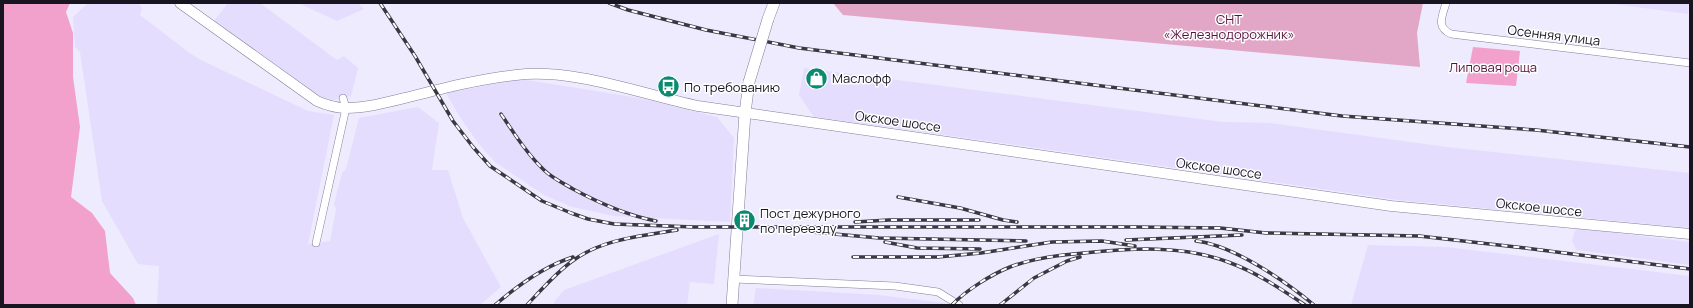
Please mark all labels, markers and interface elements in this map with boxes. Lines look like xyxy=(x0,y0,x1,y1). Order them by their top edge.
park label: СНТ «Железнодорожник» xyxy=(1164,10,1294,43)
street label: Осенняя улица xyxy=(1507,20,1601,50)
park label: Липовая роща xyxy=(1449,58,1537,76)
shop icon: Маслофф xyxy=(803,65,829,91)
place label: Маслофф xyxy=(832,69,891,87)
bus stop icon: По требованию xyxy=(655,74,681,100)
place label: По требованию xyxy=(684,78,780,96)
street label: Окское шоссе xyxy=(854,106,942,136)
street label: Окское шоссе xyxy=(1175,153,1263,183)
street label: Окское шоссе xyxy=(1495,194,1583,221)
place label: Пост дежурного по переезду xyxy=(760,204,861,237)
building icon: Пост дежурного по переезду xyxy=(731,207,757,233)

